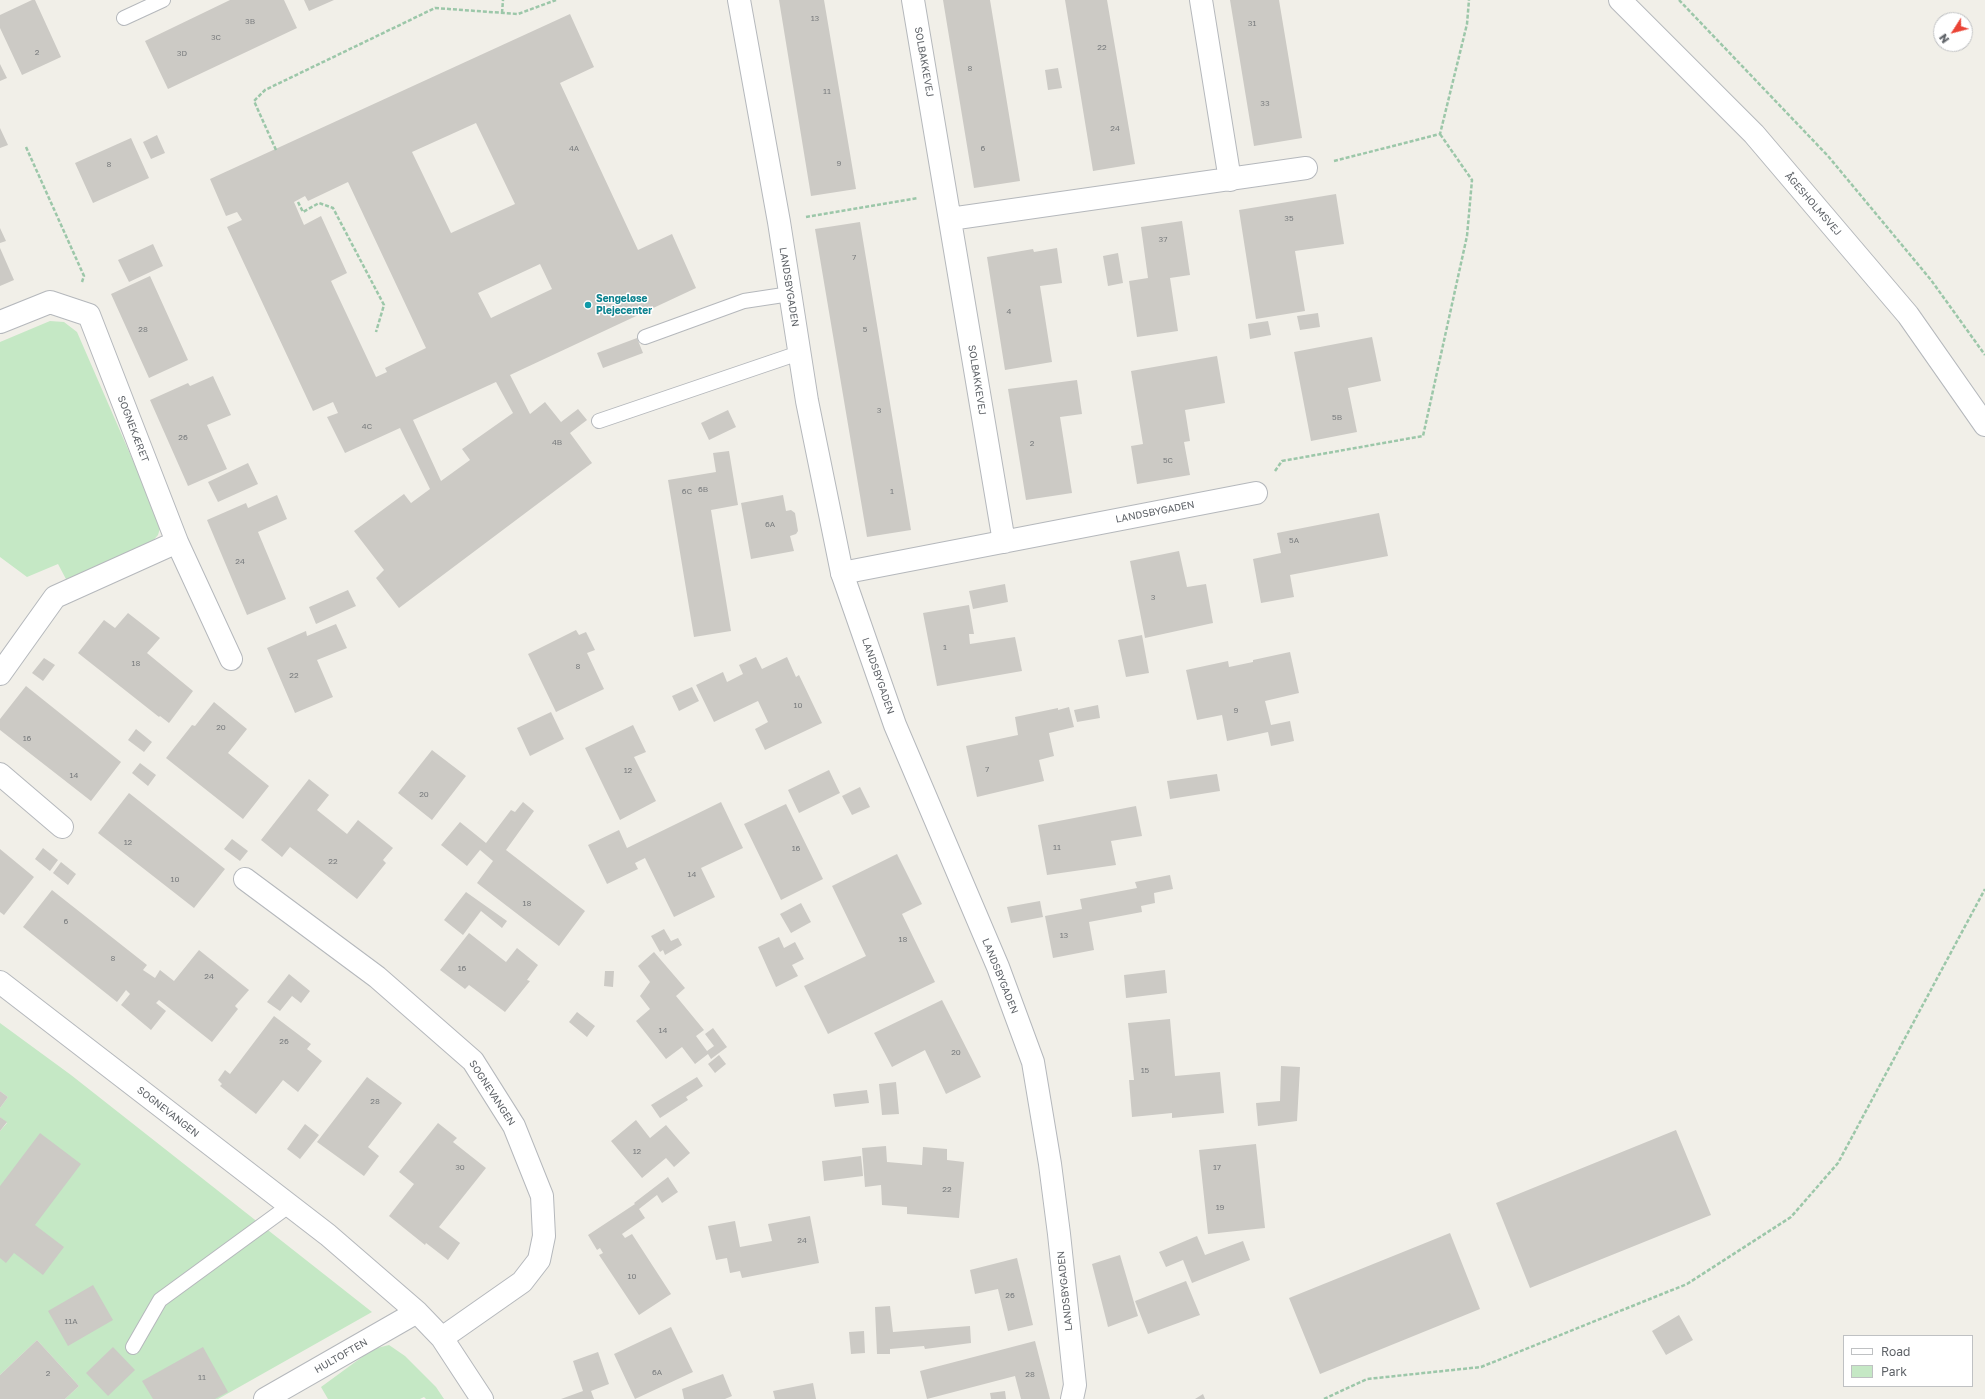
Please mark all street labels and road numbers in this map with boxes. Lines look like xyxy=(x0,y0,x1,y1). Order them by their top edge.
street label: SOLBAKKEVEJ xyxy=(912,26,936,98)
street label: ÅGESHOLMSVEJ xyxy=(1782,170,1844,238)
street label: LANDSBYGADEN xyxy=(777,246,801,328)
street label: SOLBAKKEVEJ xyxy=(966,344,988,416)
street label: SOGNEKÆRET xyxy=(115,394,151,464)
street label: LANDSBYGADEN xyxy=(1114,498,1196,526)
street label: LANDSBYGADEN xyxy=(859,636,897,716)
street label: LANDSBYGADEN xyxy=(979,937,1021,1015)
street label: SOGNEVANGEN xyxy=(466,1058,518,1128)
street label: SOGNEVANGEN xyxy=(135,1084,201,1140)
street label: LANDSBYGADEN xyxy=(1055,1250,1075,1332)
street label: HULTOFTEN xyxy=(312,1336,370,1376)

